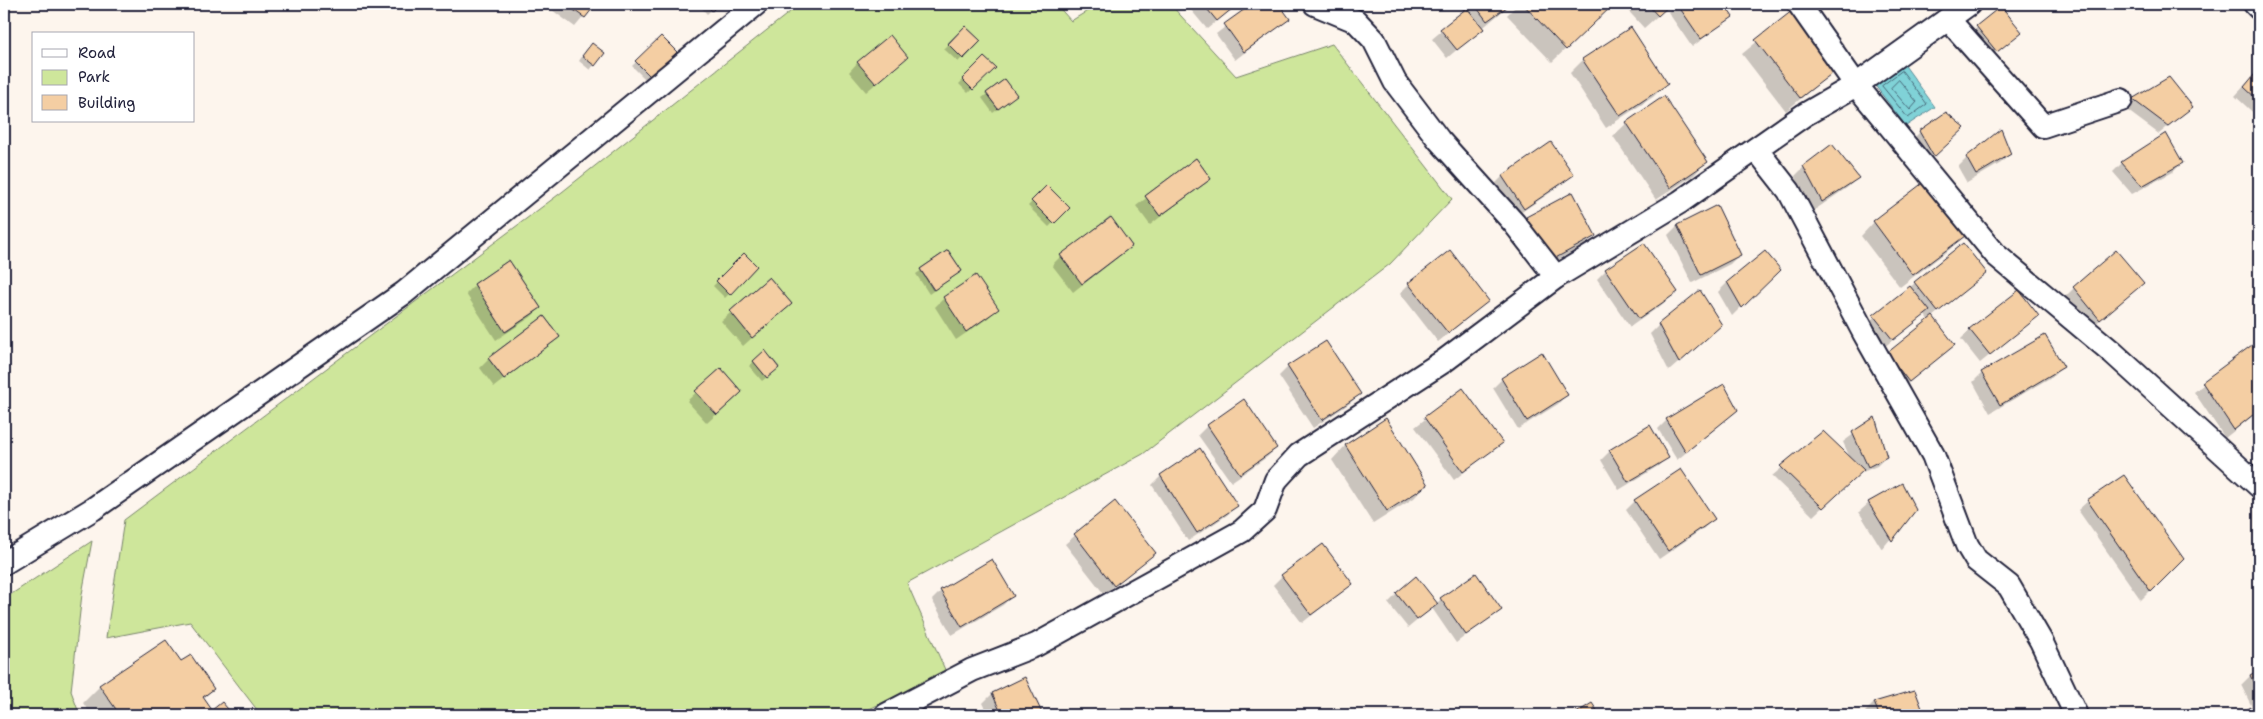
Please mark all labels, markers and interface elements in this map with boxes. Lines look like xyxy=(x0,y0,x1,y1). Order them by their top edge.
legend xyxy=(32,32,195,122)
text: Road xyxy=(78,43,116,63)
text: Park xyxy=(78,67,110,87)
text: Building xyxy=(78,93,135,113)

